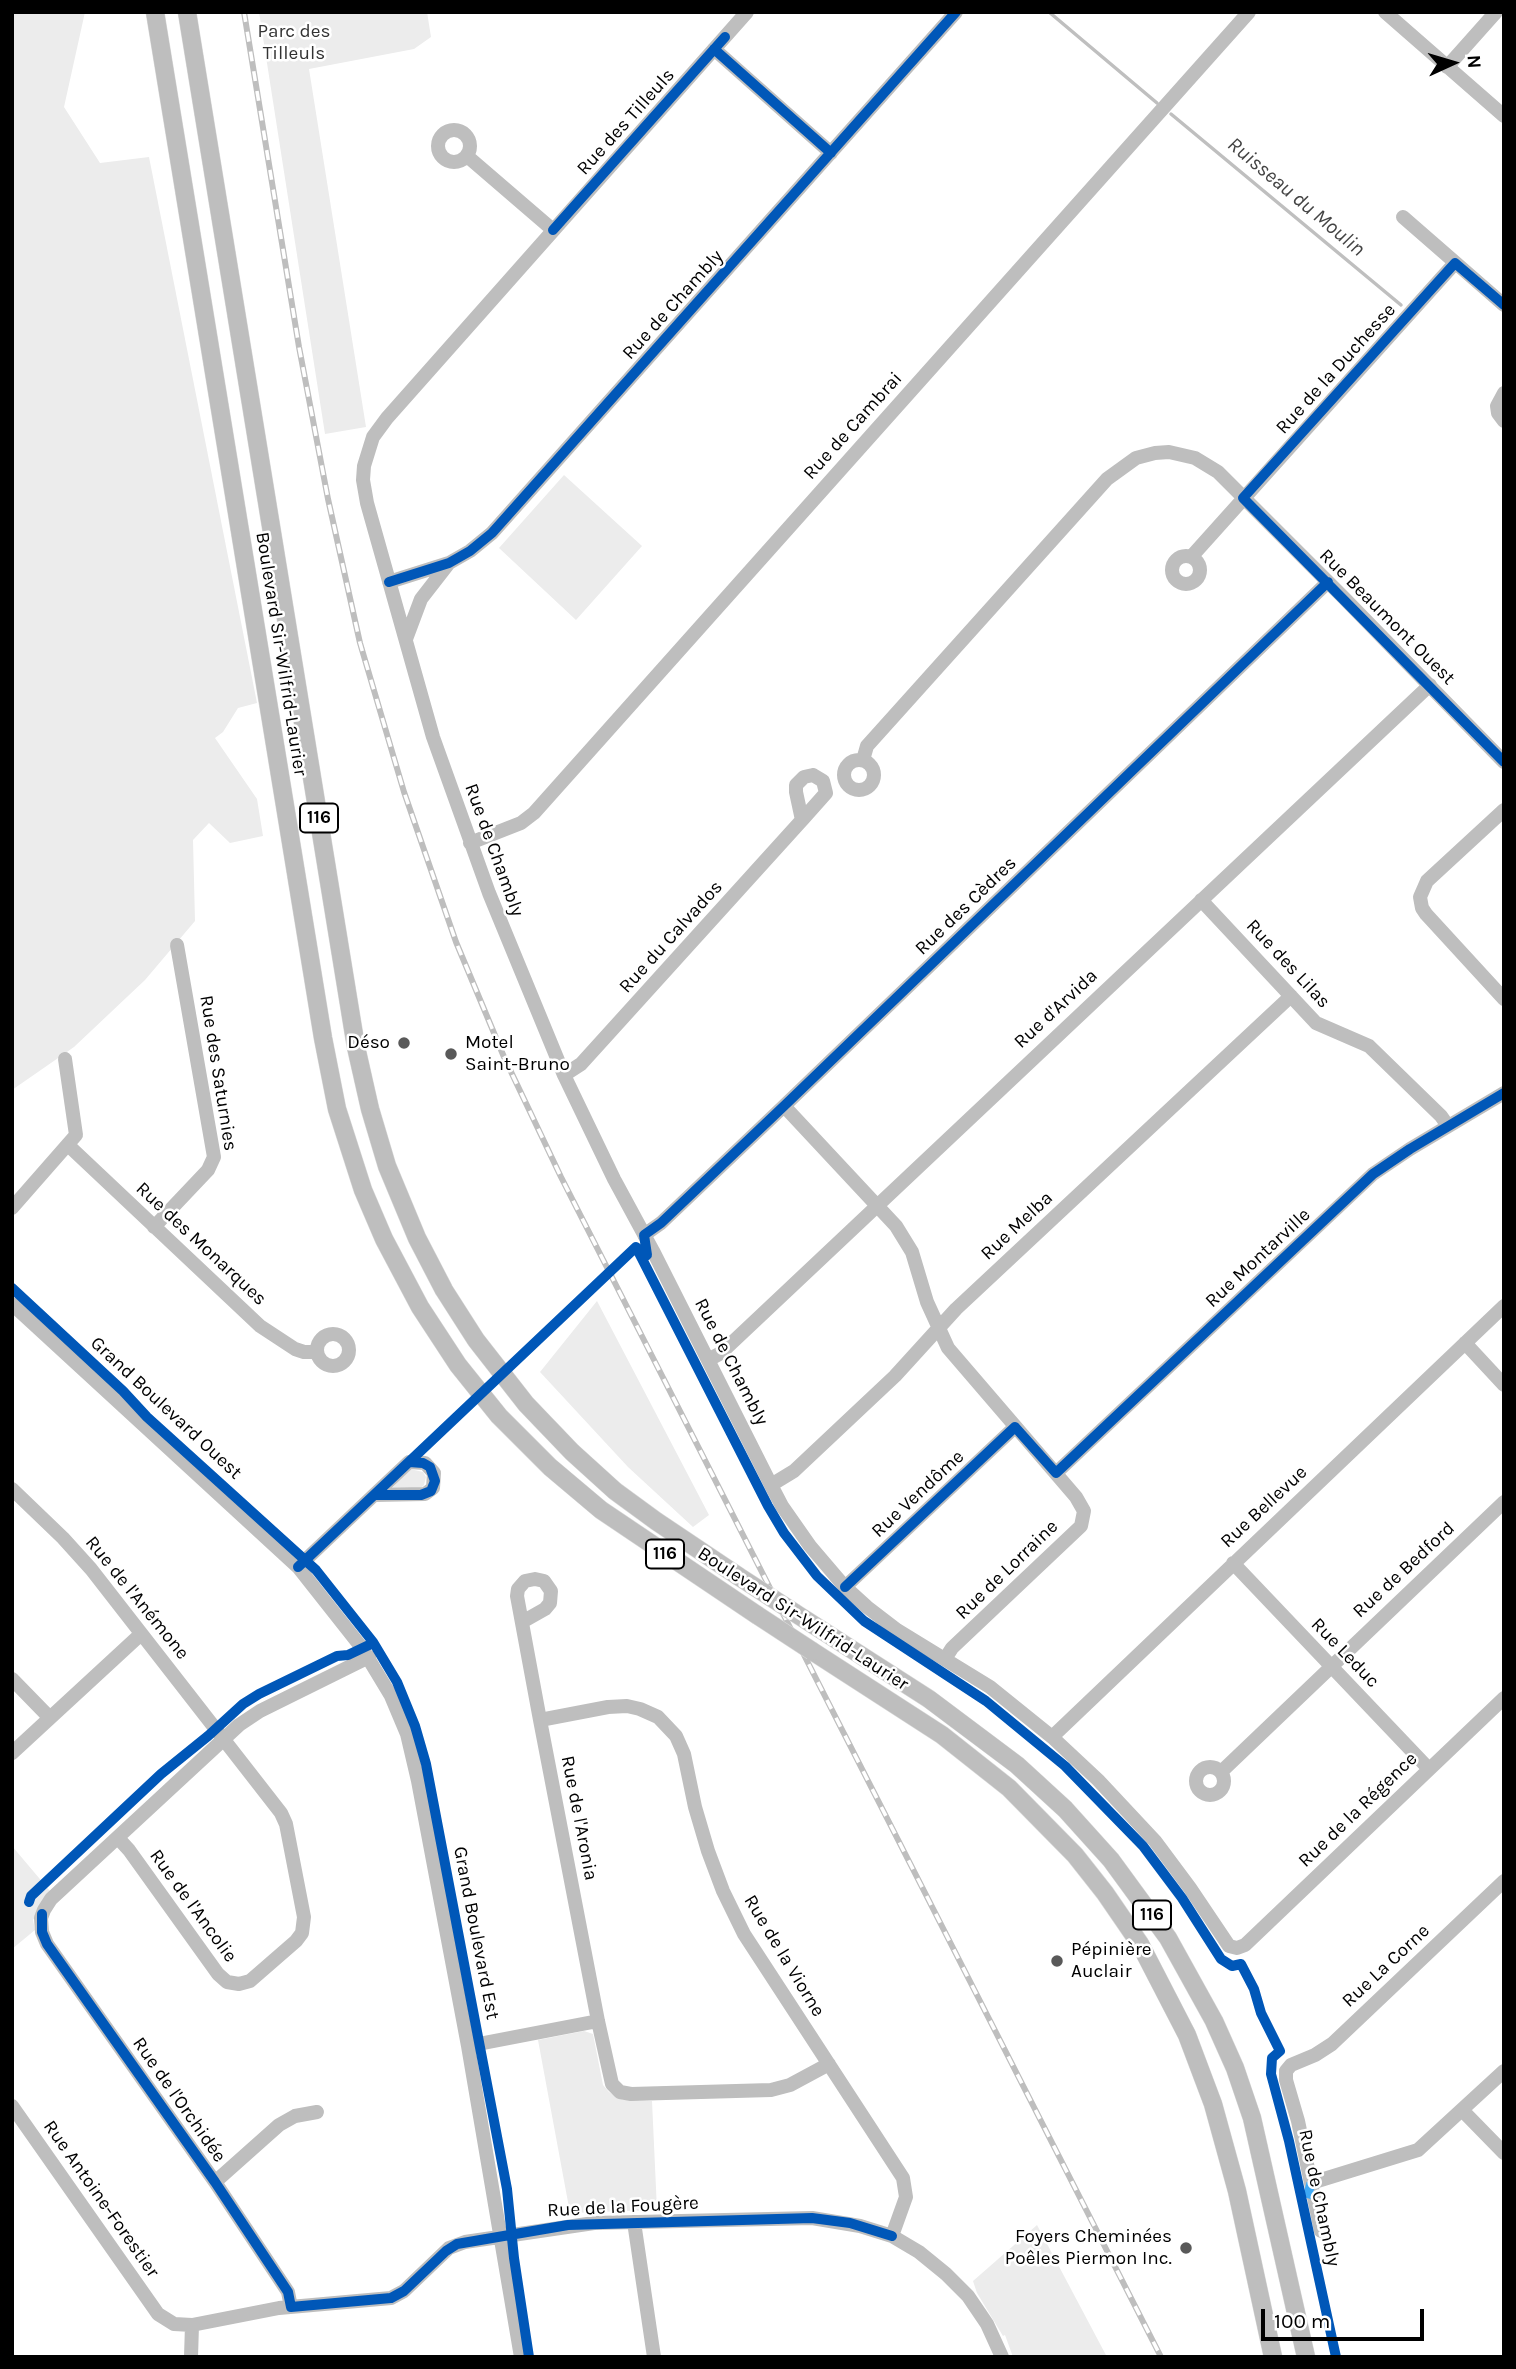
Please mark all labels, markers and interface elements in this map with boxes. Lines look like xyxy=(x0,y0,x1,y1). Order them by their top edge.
park label: Parc des Tilleuls xyxy=(257,21,331,65)
north arrow xyxy=(1418,28,1488,98)
text: N xyxy=(1463,54,1485,69)
street label: Rue des Tilleuls xyxy=(572,64,680,180)
water label: Ruisseau du Moulin xyxy=(1222,132,1370,262)
street label: Rue de Chambly xyxy=(618,245,728,365)
street label: Rue de la Duchesse xyxy=(1271,299,1401,439)
street label: Rue de Cambrai xyxy=(799,367,907,485)
street label: Boulevard Sir-Wilfrid-Laurier xyxy=(250,530,312,778)
street label: Rue Beaumont Ouest xyxy=(1314,544,1460,690)
street label: Rue de Chambly xyxy=(459,780,529,920)
road number: 116 xyxy=(300,804,338,832)
street label: Rue des Cèdres xyxy=(911,852,1021,960)
street label: Rue du Calvados xyxy=(614,876,728,998)
street label: Rue des Lilas xyxy=(1241,915,1335,1013)
street label: Rue d'Arvida xyxy=(1009,965,1103,1053)
street label: Rue des Saturnies xyxy=(194,994,242,1152)
place label: Déso xyxy=(347,1032,390,1054)
place label: Motel Saint-Bruno xyxy=(465,1032,570,1076)
marker: Déso xyxy=(396,1035,412,1051)
marker: Motel Saint-Bruno xyxy=(443,1046,459,1062)
street label: Rue des Monarques xyxy=(131,1178,271,1310)
street label: Rue Melba xyxy=(976,1187,1058,1265)
street label: Rue Montarville xyxy=(1201,1203,1315,1313)
street label: Rue de Chambly xyxy=(689,1295,773,1429)
street label: Grand Boulevard Ouest xyxy=(86,1332,246,1484)
street label: Rue Vendôme xyxy=(867,1445,969,1543)
street label: Rue Bellevue xyxy=(1216,1461,1312,1553)
street label: Rue de Lorraine xyxy=(951,1516,1063,1624)
street label: Rue de Bedford xyxy=(1348,1517,1460,1623)
street label: Rue de l'Anémone xyxy=(80,1532,194,1664)
road number: 116 xyxy=(646,1540,684,1568)
street label: Boulevard Sir-Wilfrid-Laurier xyxy=(693,1542,913,1696)
street label: Rue Leduc xyxy=(1306,1613,1384,1693)
street label: Rue de la Régence xyxy=(1294,1748,1422,1872)
street label: Rue de l'Aronia xyxy=(556,1754,602,1882)
street label: Grand Boulevard Est xyxy=(448,1844,504,2022)
street label: Rue de l'Ancolie xyxy=(144,1845,242,1967)
street label: Rue de la Viorne xyxy=(739,1891,829,2021)
road number: 116 xyxy=(1133,1900,1171,1929)
street label: Rue La Corne xyxy=(1337,1920,1435,2012)
place label: Pépinière Auclair xyxy=(1071,1939,1152,1983)
marker: Pépinière Auclair xyxy=(1049,1953,1065,1969)
street label: Rue de l'Orchidée xyxy=(127,2033,231,2167)
street label: Rue Antoine-Forestier xyxy=(38,2116,164,2282)
street label: Rue de Chambly xyxy=(1293,2127,1345,2269)
street label: Rue de la Fougère xyxy=(547,2192,699,2222)
place label: Foyers Cheminées Poêles Piermon Inc. xyxy=(1005,2226,1172,2270)
marker: Foyers Cheminées Poêles Piermon Inc. xyxy=(1178,2240,1194,2256)
scale bar xyxy=(1264,2296,1427,2340)
text: 100 m xyxy=(1274,2309,1331,2333)

